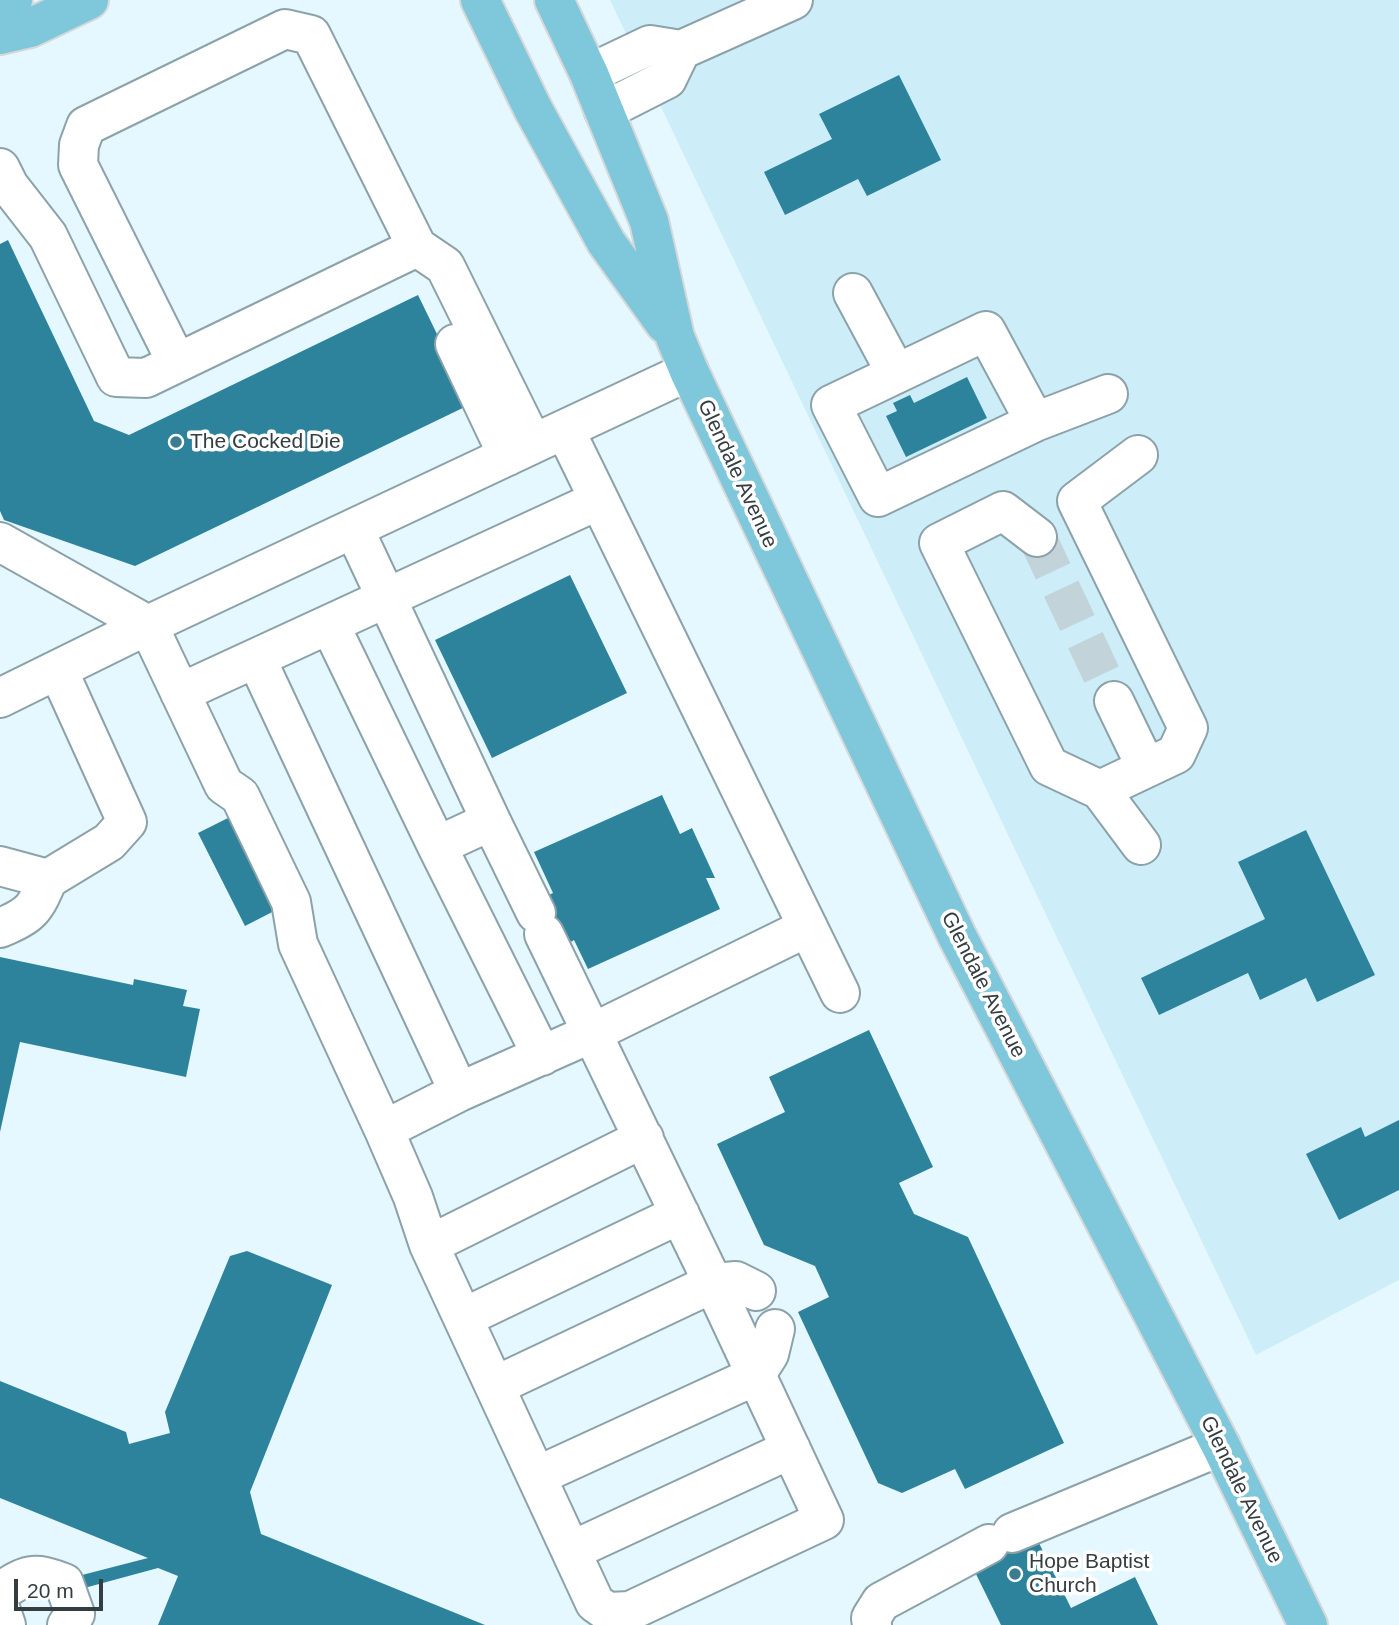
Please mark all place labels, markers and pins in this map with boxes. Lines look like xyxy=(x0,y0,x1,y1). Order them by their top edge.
place label: The Cocked Die xyxy=(190,429,341,455)
marker: The Cocked Die xyxy=(168,434,184,450)
place label: Hope Baptist Church xyxy=(1029,1549,1149,1599)
marker: Hope Baptist Church xyxy=(1007,1566,1023,1582)

